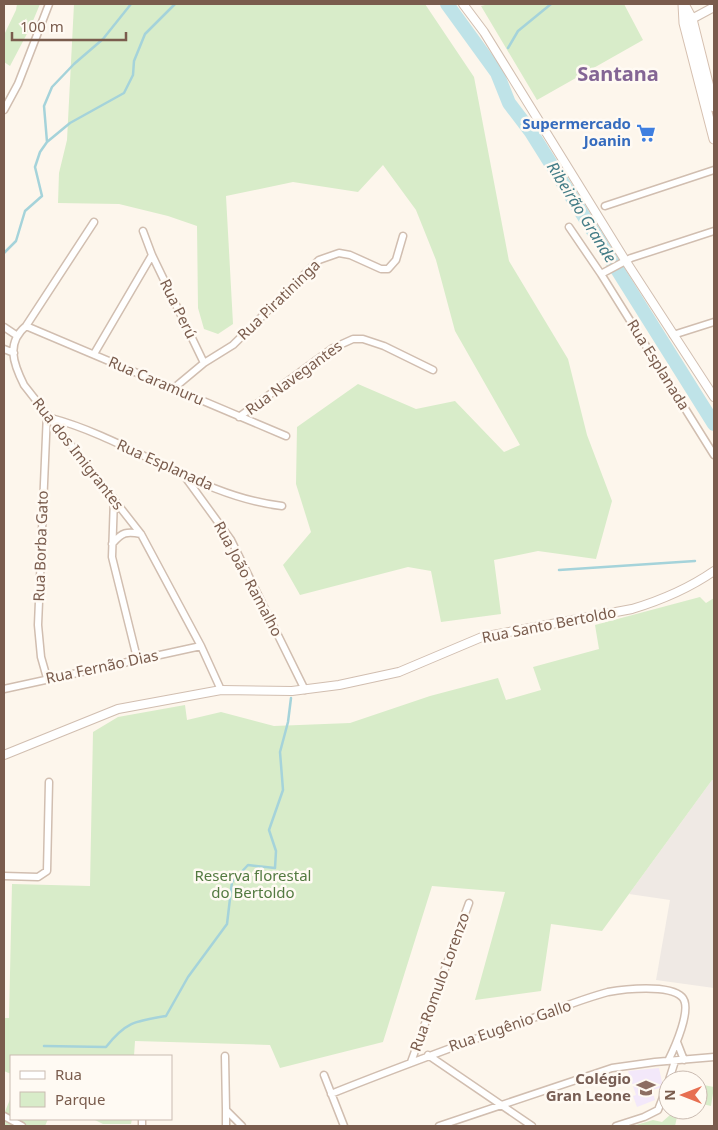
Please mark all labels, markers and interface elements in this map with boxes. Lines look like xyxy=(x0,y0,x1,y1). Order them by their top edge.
scale bar xyxy=(12,10,126,42)
text: 100 m xyxy=(20,16,64,36)
district label: Santana xyxy=(577,60,659,87)
place label: Supermercado Joanin xyxy=(522,113,631,150)
supermarket icon: Supermercado Joanin xyxy=(635,122,657,144)
water label: Ribeirão Grande xyxy=(542,157,622,267)
street label: Rua Piratininga xyxy=(233,255,324,344)
street label: Rua Perú xyxy=(156,275,202,342)
street label: Rua Esplanada xyxy=(623,315,695,414)
street label: Rua Navegantes xyxy=(241,335,346,419)
street label: Rua Caramuru xyxy=(106,351,207,409)
street label: Rua dos Imigrantes xyxy=(29,393,129,514)
street label: Rua Esplanada xyxy=(114,434,217,494)
street label: Rua Borba Gato xyxy=(28,490,52,602)
street label: Rua João Ramalho xyxy=(210,517,288,640)
street label: Rua Santo Bertoldo xyxy=(480,601,618,647)
street label: Rua Fernão Dias xyxy=(44,644,160,688)
park label: Reserva florestal do Bertoldo xyxy=(195,865,311,902)
street label: Rua Romulo Lorenzo xyxy=(405,910,473,1054)
street label: Rua Eugênio Gallo xyxy=(446,995,574,1055)
legend xyxy=(10,1055,172,1120)
text: Rua xyxy=(55,1064,82,1084)
place label: Colégio Gran Leone xyxy=(546,1068,631,1105)
north arrow xyxy=(658,1070,708,1120)
school or university icon: Colégio Gran Leone xyxy=(635,1077,657,1099)
text: Parque xyxy=(55,1089,105,1109)
text: N xyxy=(660,1089,679,1101)

